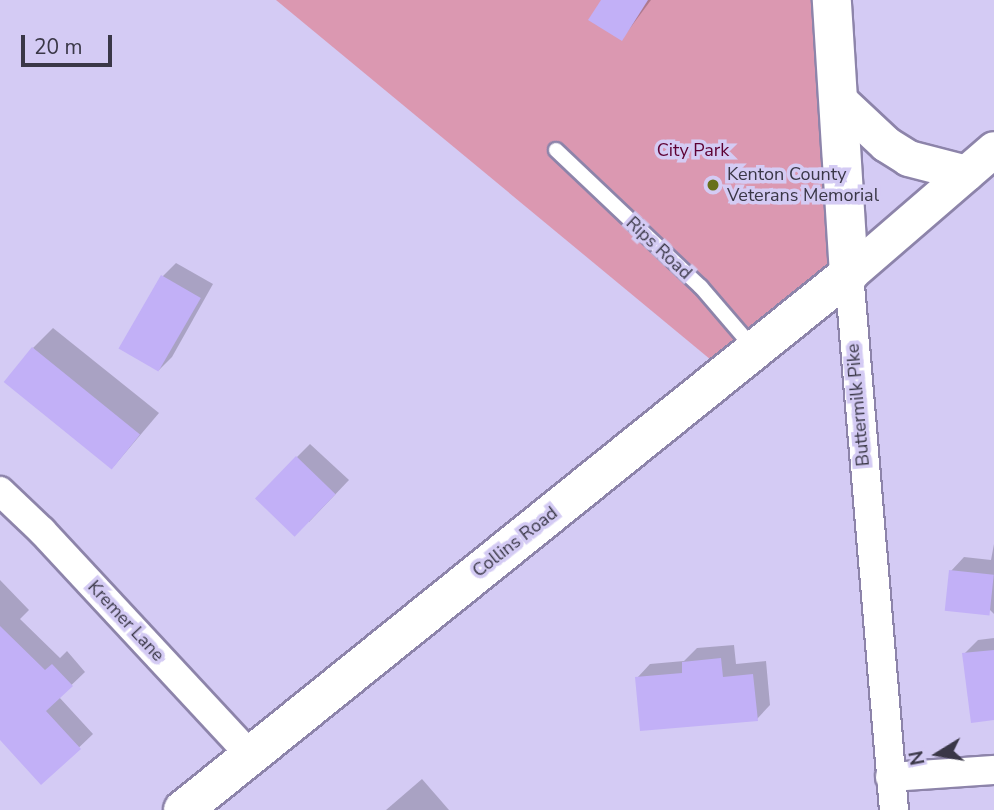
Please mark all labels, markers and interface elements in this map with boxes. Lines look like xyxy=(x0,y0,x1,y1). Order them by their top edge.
scale bar xyxy=(24,21,116,65)
text: 20 m xyxy=(34,33,83,61)
park label: City Park xyxy=(657,139,729,161)
place label: Kenton County Veterans Memorial xyxy=(727,164,879,206)
marker: Kenton County Veterans Memorial xyxy=(705,177,721,193)
street label: Rips Road xyxy=(622,212,696,284)
street label: Buttermilk Pike xyxy=(842,343,874,467)
street label: Collins Road xyxy=(468,502,562,582)
street label: Kremer Lane xyxy=(83,576,169,666)
north arrow xyxy=(903,719,973,789)
text: N xyxy=(903,749,932,767)

